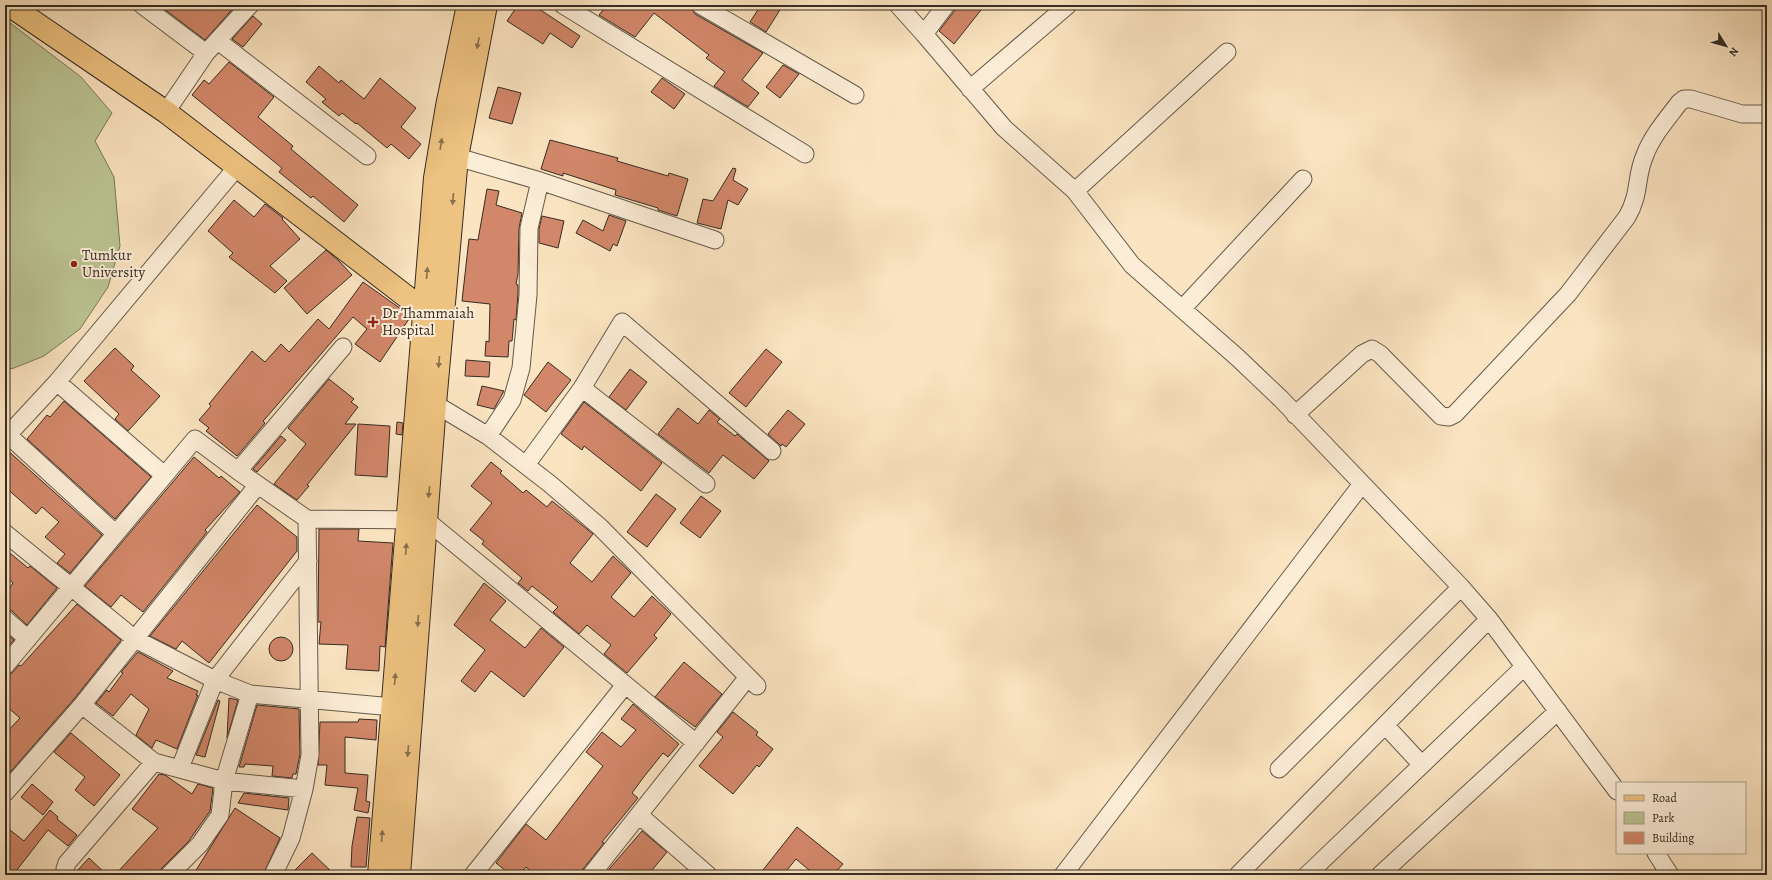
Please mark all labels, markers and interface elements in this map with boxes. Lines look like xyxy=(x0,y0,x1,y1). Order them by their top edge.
north arrow xyxy=(1706,26,1746,66)
one-way arrow xyxy=(475,37,481,49)
text: N xyxy=(1725,44,1742,59)
one-way arrow xyxy=(438,138,444,150)
one-way arrow xyxy=(450,193,456,205)
place label: Tumkur University xyxy=(82,245,145,282)
marker: Tumkur University xyxy=(69,259,79,269)
one-way arrow xyxy=(423,267,430,279)
place label: Dr Thammaiah Hospital xyxy=(382,303,474,340)
marker: Dr Thammaiah Hospital xyxy=(367,316,379,328)
one-way arrow xyxy=(435,356,442,368)
one-way arrow xyxy=(425,486,432,498)
one-way arrow xyxy=(403,543,410,555)
one-way arrow xyxy=(415,615,422,627)
one-way arrow xyxy=(392,673,398,685)
one-way arrow xyxy=(405,745,412,757)
legend xyxy=(1616,782,1746,854)
text: Road xyxy=(1652,790,1678,806)
text: Park xyxy=(1652,810,1675,826)
one-way arrow xyxy=(378,830,385,842)
text: Building xyxy=(1652,830,1694,846)

